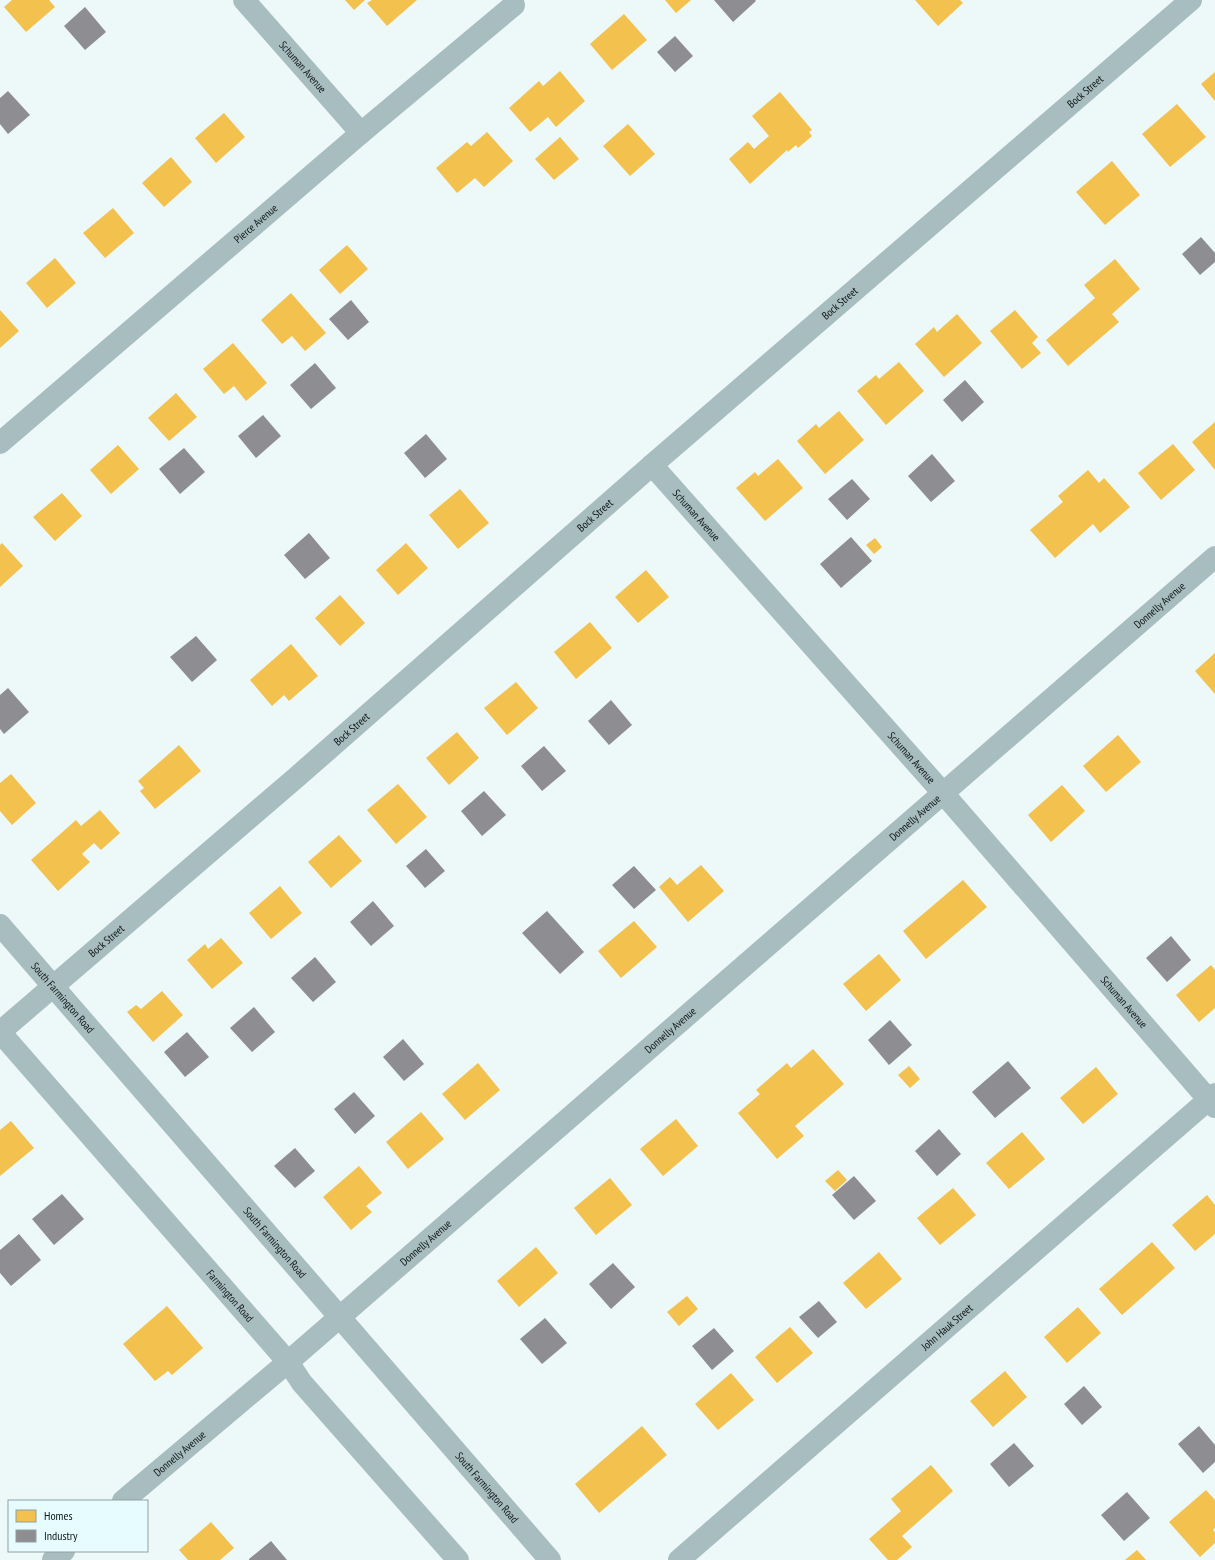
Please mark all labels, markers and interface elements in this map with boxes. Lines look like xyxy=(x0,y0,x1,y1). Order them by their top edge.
street label: Schuman Avenue xyxy=(276,38,330,96)
street label: Bock Street xyxy=(1064,72,1106,111)
street label: Pierce Avenue xyxy=(231,201,281,246)
street label: Bock Street xyxy=(819,284,861,322)
street label: Schuman Avenue xyxy=(670,486,723,544)
street label: Bock Street xyxy=(574,496,616,535)
street label: Donnelly Avenue xyxy=(1131,579,1188,631)
street label: Bock Street xyxy=(331,710,372,749)
street label: Schuman Avenue xyxy=(885,729,938,787)
street label: Donnelly Avenue xyxy=(886,791,944,844)
street label: Bock Street xyxy=(85,921,127,960)
street label: South Farmington Road xyxy=(28,959,98,1036)
street label: Schuman Avenue xyxy=(1098,973,1151,1031)
street label: Donnelly Avenue xyxy=(642,1004,699,1056)
street label: South Farmington Road xyxy=(240,1204,310,1281)
street label: Donnelly Avenue xyxy=(397,1216,455,1269)
street label: Farmington Road xyxy=(204,1267,257,1325)
street label: John Hauk Street xyxy=(918,1301,976,1354)
street label: Donnelly Avenue xyxy=(151,1427,209,1479)
street label: South Farmington Road xyxy=(453,1449,522,1526)
legend xyxy=(8,1500,148,1552)
text: Homes xyxy=(44,1508,72,1523)
text: Industry xyxy=(44,1528,78,1543)

